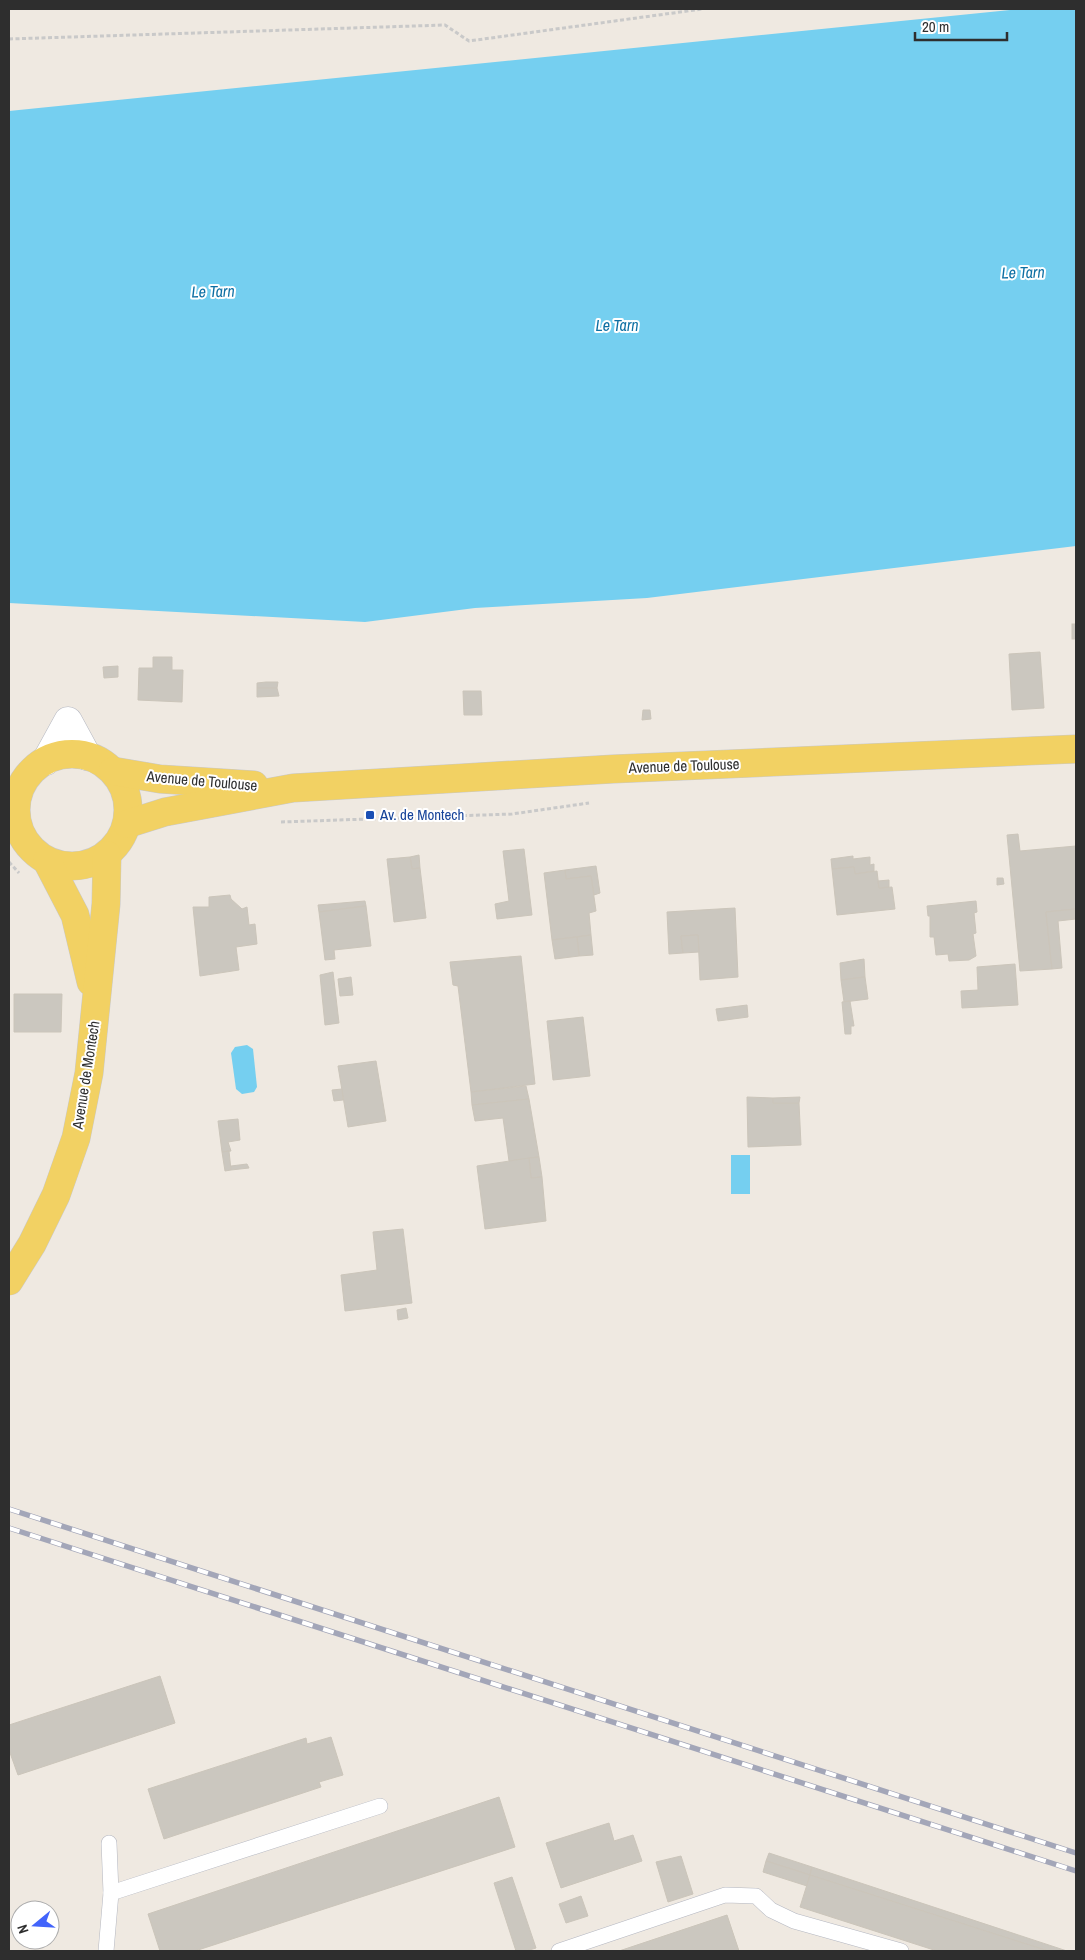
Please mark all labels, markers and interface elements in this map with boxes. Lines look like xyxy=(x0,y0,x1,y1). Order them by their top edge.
scale bar xyxy=(915,10,1008,42)
text: 20 m xyxy=(922,16,949,37)
water label: Le Tarn xyxy=(1001,261,1045,283)
water label: Le Tarn xyxy=(191,280,235,302)
water label: Le Tarn xyxy=(595,314,639,336)
street label: Avenue de Toulouse xyxy=(627,753,740,778)
street label: Avenue de Toulouse xyxy=(145,765,258,796)
place label: Av. de Montech xyxy=(379,804,464,825)
marker: Av. de Montech xyxy=(364,809,376,821)
street label: Avenue de Montech xyxy=(66,1019,104,1131)
north arrow xyxy=(10,1900,60,1950)
text: N xyxy=(13,1922,32,1936)

